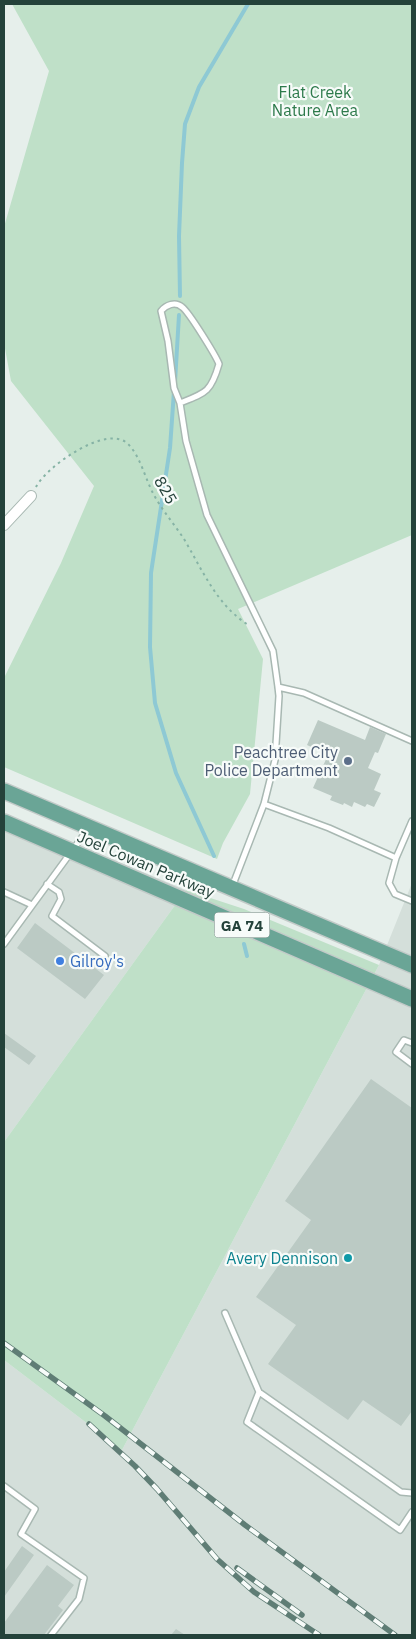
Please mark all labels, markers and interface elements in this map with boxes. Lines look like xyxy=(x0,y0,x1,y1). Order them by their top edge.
park label: Flat Creek Nature Area xyxy=(272,82,359,120)
street label: 825 xyxy=(150,473,182,507)
place label: Peachtree City Police Department xyxy=(204,742,338,780)
marker: Peachtree City Police Department xyxy=(342,755,354,767)
street label: Joel Cowan Parkway xyxy=(74,826,218,902)
road number: GA 74 xyxy=(214,912,270,938)
place label: Gilroy's xyxy=(70,951,124,971)
marker: Gilroy's xyxy=(54,955,66,967)
place label: Avery Dennison xyxy=(226,1248,338,1268)
marker: Avery Dennison xyxy=(342,1252,354,1264)

